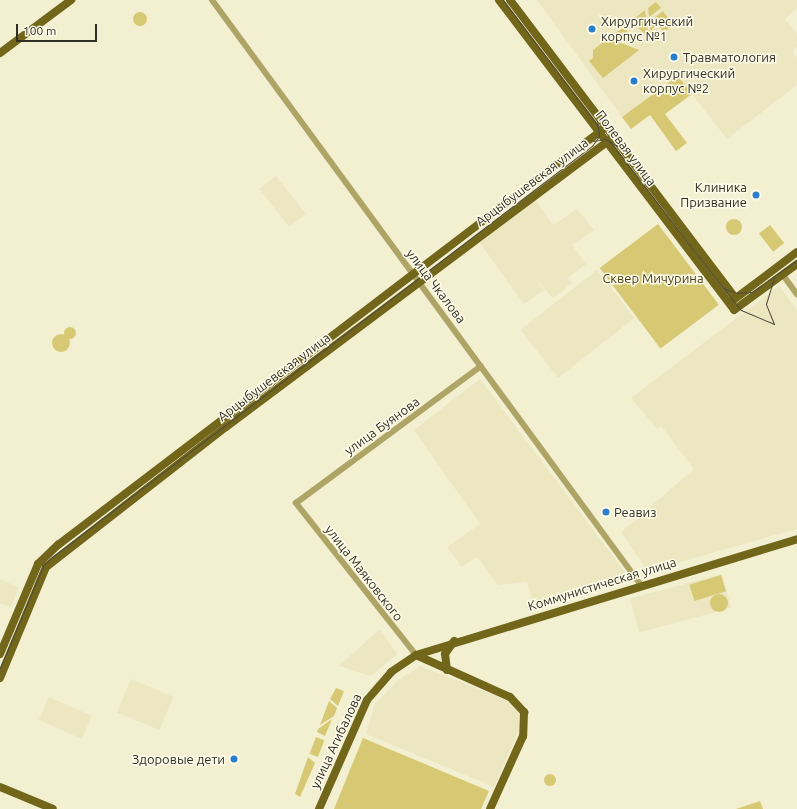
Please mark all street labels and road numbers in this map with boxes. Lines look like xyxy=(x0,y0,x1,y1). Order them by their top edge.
street label: Полевая улица xyxy=(592,107,660,189)
street label: Арцыбушевская улица xyxy=(473,135,591,229)
street label: улица Чкалова xyxy=(403,246,469,326)
street label: Арцыбушевская улица xyxy=(215,330,333,424)
street label: улица Буянова xyxy=(341,394,423,458)
street label: улица Маяковского xyxy=(322,522,406,624)
street label: Коммунистическая улица xyxy=(526,554,678,614)
street label: улица Агибалова xyxy=(307,691,365,791)

